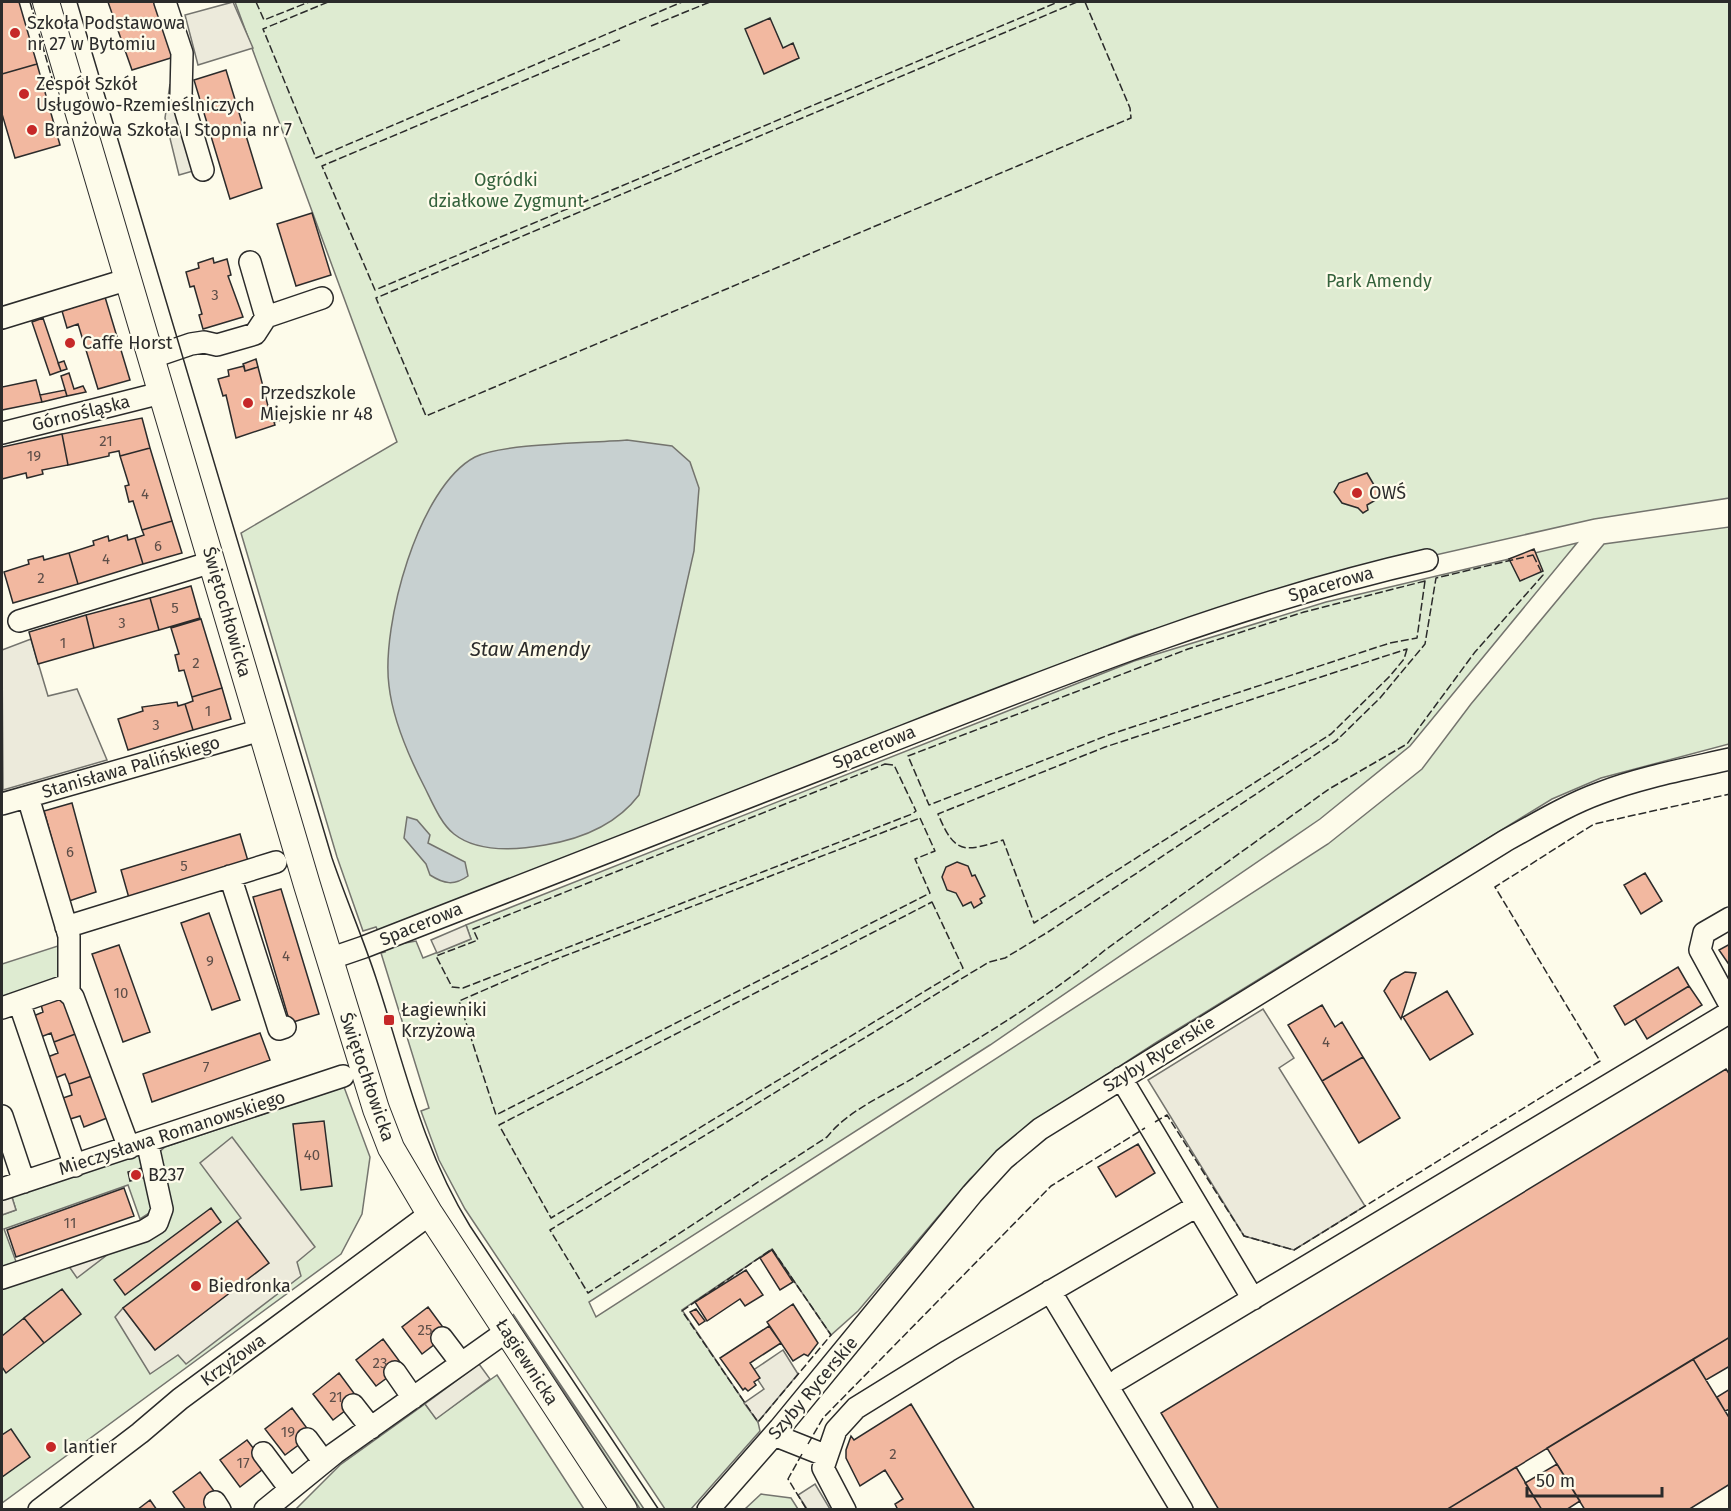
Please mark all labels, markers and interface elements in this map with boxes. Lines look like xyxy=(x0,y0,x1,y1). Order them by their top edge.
place label: Szkoła Podstawowa nr 27 w Bytomiu xyxy=(27,12,186,55)
marker: Szkoła Podstawowa nr 27 w Bytomiu xyxy=(8,26,22,40)
place label: Zespół Szkół Usługowo-Rzemieślniczych xyxy=(36,73,255,116)
marker: Zespół Szkół Usługowo-Rzemieślniczych xyxy=(17,87,31,101)
place label: Branżowa Szkoła I Stopnia nr 7 xyxy=(44,119,292,141)
marker: Branżowa Szkoła I Stopnia nr 7 xyxy=(25,123,39,137)
park label: Ogródki działkowe Zygmunt xyxy=(428,169,585,212)
park label: Park Amendy xyxy=(1326,270,1432,292)
house number: 3 xyxy=(211,286,219,304)
place label: Caffe Horst xyxy=(82,332,173,354)
marker: Caffe Horst xyxy=(63,336,77,350)
place label: Przedszkole Miejskie nr 48 xyxy=(260,382,373,425)
street label: Górnośląska xyxy=(30,390,132,436)
marker: Przedszkole Miejskie nr 48 xyxy=(241,396,255,410)
house number: 21 xyxy=(99,432,113,450)
house number: 19 xyxy=(27,447,41,465)
place label: OWŚ xyxy=(1369,482,1406,504)
house number: 4 xyxy=(141,485,149,503)
marker: OWŚ xyxy=(1350,486,1364,500)
house number: 6 xyxy=(154,537,162,555)
street label: Świętochłowicka xyxy=(198,544,256,680)
house number: 4 xyxy=(102,550,110,568)
street label: Spacerowa xyxy=(1286,561,1376,607)
house number: 2 xyxy=(37,569,45,587)
house number: 5 xyxy=(171,599,179,617)
house number: 3 xyxy=(118,614,126,632)
house number: 1 xyxy=(60,634,66,652)
water label: Staw Amendy xyxy=(469,637,591,661)
house number: 2 xyxy=(192,654,200,672)
house number: 1 xyxy=(205,702,211,720)
house number: 3 xyxy=(152,716,160,734)
street label: Spacerowa xyxy=(829,720,919,774)
street label: Stanisława Palińskiego xyxy=(39,731,223,803)
house number: 6 xyxy=(66,843,74,861)
house number: 5 xyxy=(180,857,188,875)
street label: Spacerowa xyxy=(376,897,466,951)
house number: 4 xyxy=(282,947,290,965)
house number: 9 xyxy=(206,952,214,970)
house number: 10 xyxy=(114,984,128,1002)
place label: Łagiewniki Krzyżowa xyxy=(401,999,487,1042)
street label: Świętochłowicka xyxy=(335,1010,399,1144)
street label: Szyby Rycerskie xyxy=(1099,1011,1219,1097)
marker: Łagiewniki Krzyżowa xyxy=(382,1013,396,1027)
house number: 4 xyxy=(1322,1033,1330,1051)
house number: 7 xyxy=(203,1058,210,1076)
street label: Mieczysława Romanowskiego xyxy=(56,1086,288,1180)
house number: 40 xyxy=(304,1146,320,1164)
place label: B237 xyxy=(148,1164,184,1186)
marker: B237 xyxy=(129,1168,143,1182)
house number: 11 xyxy=(64,1214,76,1232)
place label: Biedronka xyxy=(208,1275,291,1297)
marker: Biedronka xyxy=(189,1279,203,1293)
street label: Łagiewnicka xyxy=(491,1315,563,1409)
house number: 25 xyxy=(418,1321,432,1339)
street label: Krzyżowa xyxy=(196,1329,270,1391)
street label: Szyby Rycerskie xyxy=(764,1332,862,1444)
house number: 23 xyxy=(373,1354,387,1372)
house number: 21 xyxy=(329,1388,343,1406)
house number: 19 xyxy=(281,1423,295,1441)
place label: lantier xyxy=(63,1436,117,1458)
marker: lantier xyxy=(44,1440,58,1454)
house number: 2 xyxy=(889,1445,897,1463)
house number: 17 xyxy=(236,1454,250,1472)
scale bar xyxy=(1527,1460,1662,1498)
text: 50 m xyxy=(1536,1470,1575,1492)

